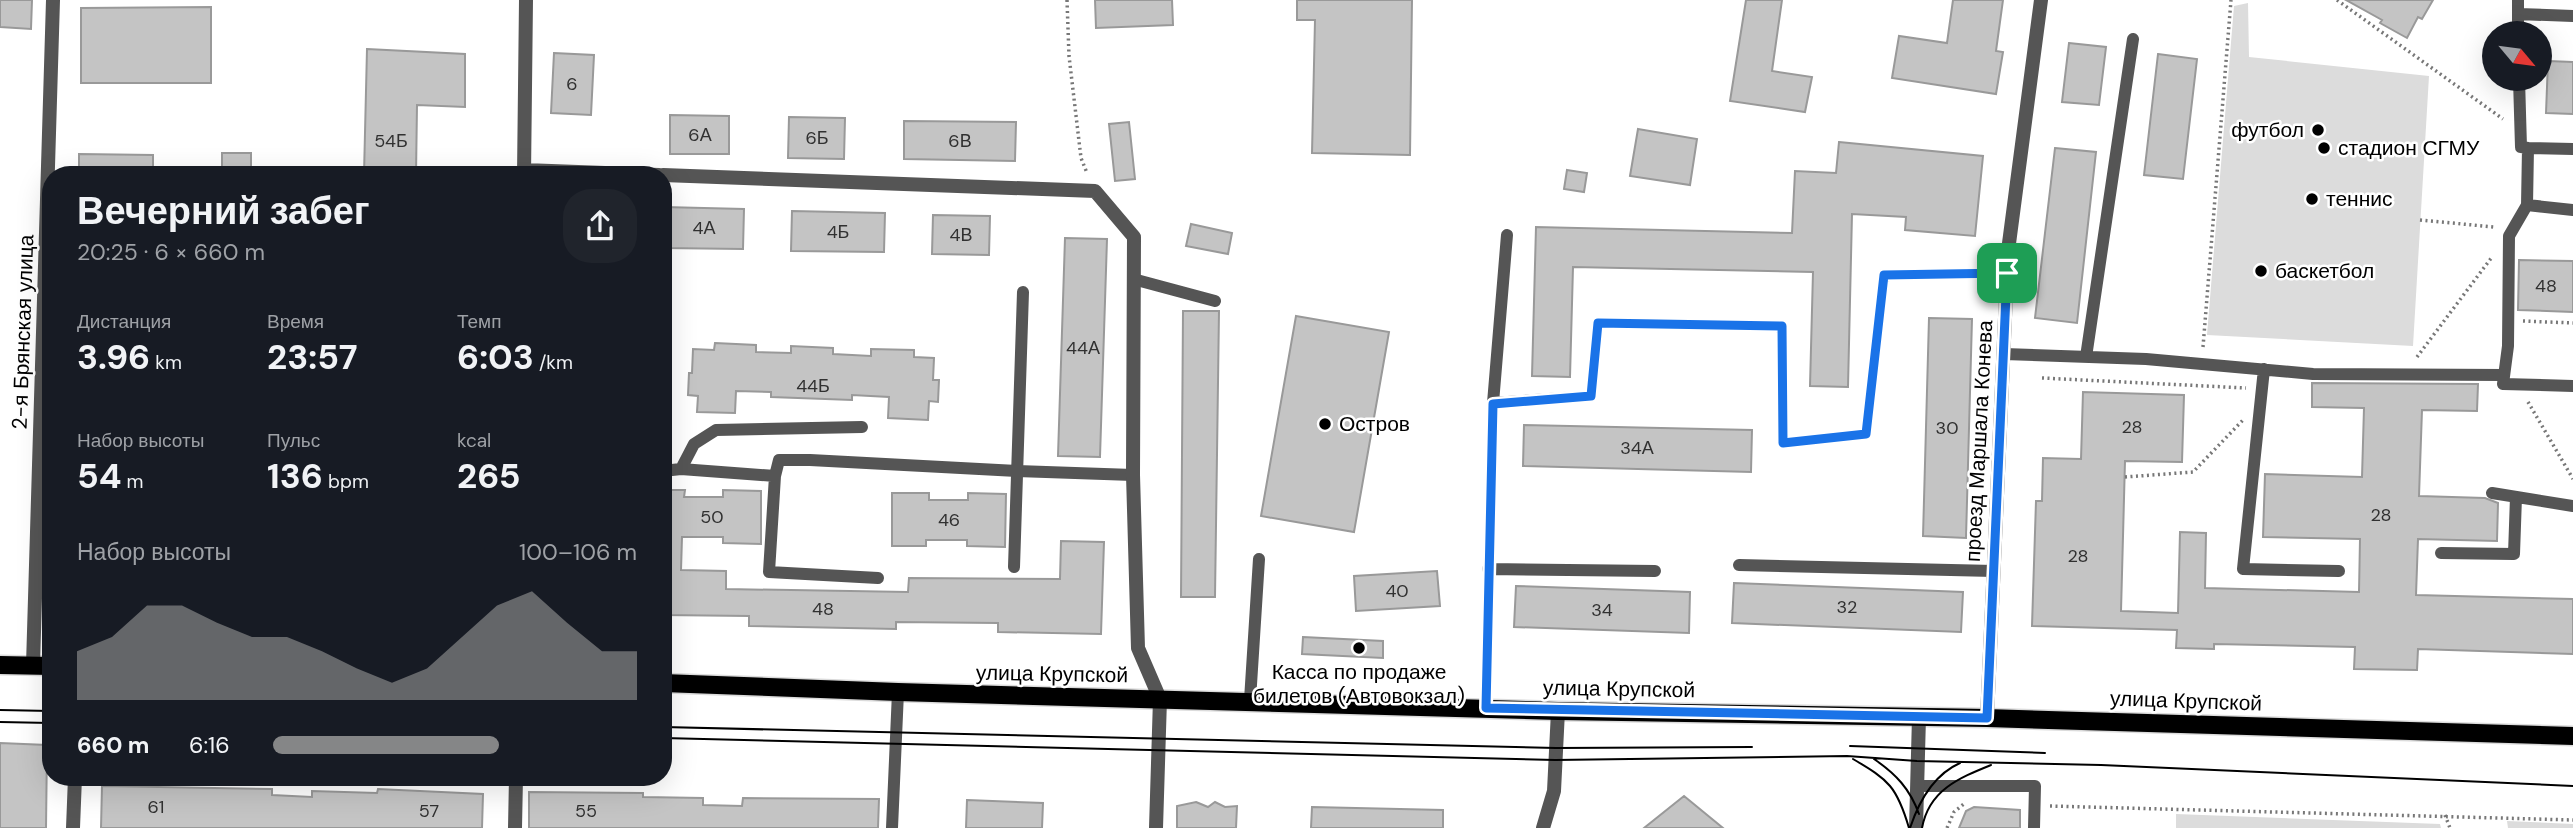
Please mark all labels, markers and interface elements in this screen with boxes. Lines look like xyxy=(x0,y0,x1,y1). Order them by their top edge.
north arrow xyxy=(2482,21,2552,91)
map controls xyxy=(2482,21,2552,91)
house number: 6 xyxy=(566,72,578,96)
place label: футбол xyxy=(2231,116,2304,144)
marker: футбол xyxy=(2310,122,2326,138)
house number: 6А xyxy=(688,123,712,147)
house number: 6Б xyxy=(805,126,829,150)
house number: 54Б xyxy=(374,129,408,153)
house number: 6В xyxy=(948,129,972,153)
place label: стадион СГМУ xyxy=(2338,134,2480,162)
marker: стадион СГМУ xyxy=(2316,140,2332,156)
place label: теннис xyxy=(2326,185,2393,213)
text: Вечерний забег xyxy=(77,186,370,236)
button: share xyxy=(563,189,637,263)
marker: теннис xyxy=(2304,191,2320,207)
house number: 4А xyxy=(693,216,715,240)
house number: 4Б xyxy=(827,220,849,244)
house number: 4В xyxy=(950,223,972,247)
street label: 2-я Брянская улица xyxy=(6,234,40,430)
text: 20:25 · 6 × 660 m xyxy=(77,237,265,267)
pin xyxy=(1977,243,2037,303)
icon: arrive xyxy=(1988,254,2026,292)
place label: баскетбол xyxy=(2275,257,2374,285)
marker: баскетбол xyxy=(2253,263,2269,279)
house number: 48 xyxy=(2535,274,2557,298)
text: Дистанция xyxy=(77,309,171,334)
text: Время xyxy=(267,309,324,334)
text: Темп xyxy=(457,309,501,334)
street label: проезд Маршала Конева xyxy=(1959,319,1999,563)
text: 3.96 xyxy=(77,334,150,380)
text: 23:57 xyxy=(267,334,358,380)
text: 6:03 xyxy=(457,334,534,380)
house number: 44А xyxy=(1066,336,1100,360)
text: km xyxy=(150,350,182,375)
text: /km xyxy=(534,350,573,375)
house number: 44Б xyxy=(796,374,830,398)
place label: Остров xyxy=(1339,410,1410,438)
house number: 28 xyxy=(2121,415,2143,439)
marker: Остров xyxy=(1317,416,1333,432)
house number: 30 xyxy=(1936,416,1958,440)
text: Набор высоты xyxy=(77,428,204,453)
text: Пульс xyxy=(267,428,320,453)
text: kcal xyxy=(457,428,491,453)
house number: 34А xyxy=(1620,436,1654,460)
text: 54 xyxy=(77,453,122,499)
text: 136 xyxy=(267,453,323,499)
text: 265 xyxy=(457,453,520,499)
text: m xyxy=(122,469,144,494)
text: bpm xyxy=(323,469,369,494)
house number: 28 xyxy=(2370,503,2392,527)
house number: 50 xyxy=(700,505,724,529)
house number: 46 xyxy=(938,508,960,532)
text: Набор высоты xyxy=(77,537,231,567)
text: 100–106 m xyxy=(519,537,637,567)
house number: 28 xyxy=(2067,544,2089,568)
house number: 40 xyxy=(1385,579,1409,603)
house number: 32 xyxy=(1836,595,1858,619)
house number: 48 xyxy=(812,597,834,621)
house number: 34 xyxy=(1591,598,1613,622)
marker: Касса по продаже билетов (Автовокзал) xyxy=(1351,640,1367,656)
place label: Касса по продаже билетов (Автовокзал) xyxy=(1253,658,1465,710)
street label: улица Крупской xyxy=(976,659,1128,689)
street label: улица Крупской xyxy=(1543,674,1695,704)
street label: улица Крупской xyxy=(2109,684,2263,718)
text: 660 m xyxy=(77,730,149,760)
text: 6:16 xyxy=(189,730,230,760)
house number: 61 xyxy=(148,795,164,819)
house number: 57 xyxy=(419,799,439,823)
house number: 55 xyxy=(575,799,597,823)

